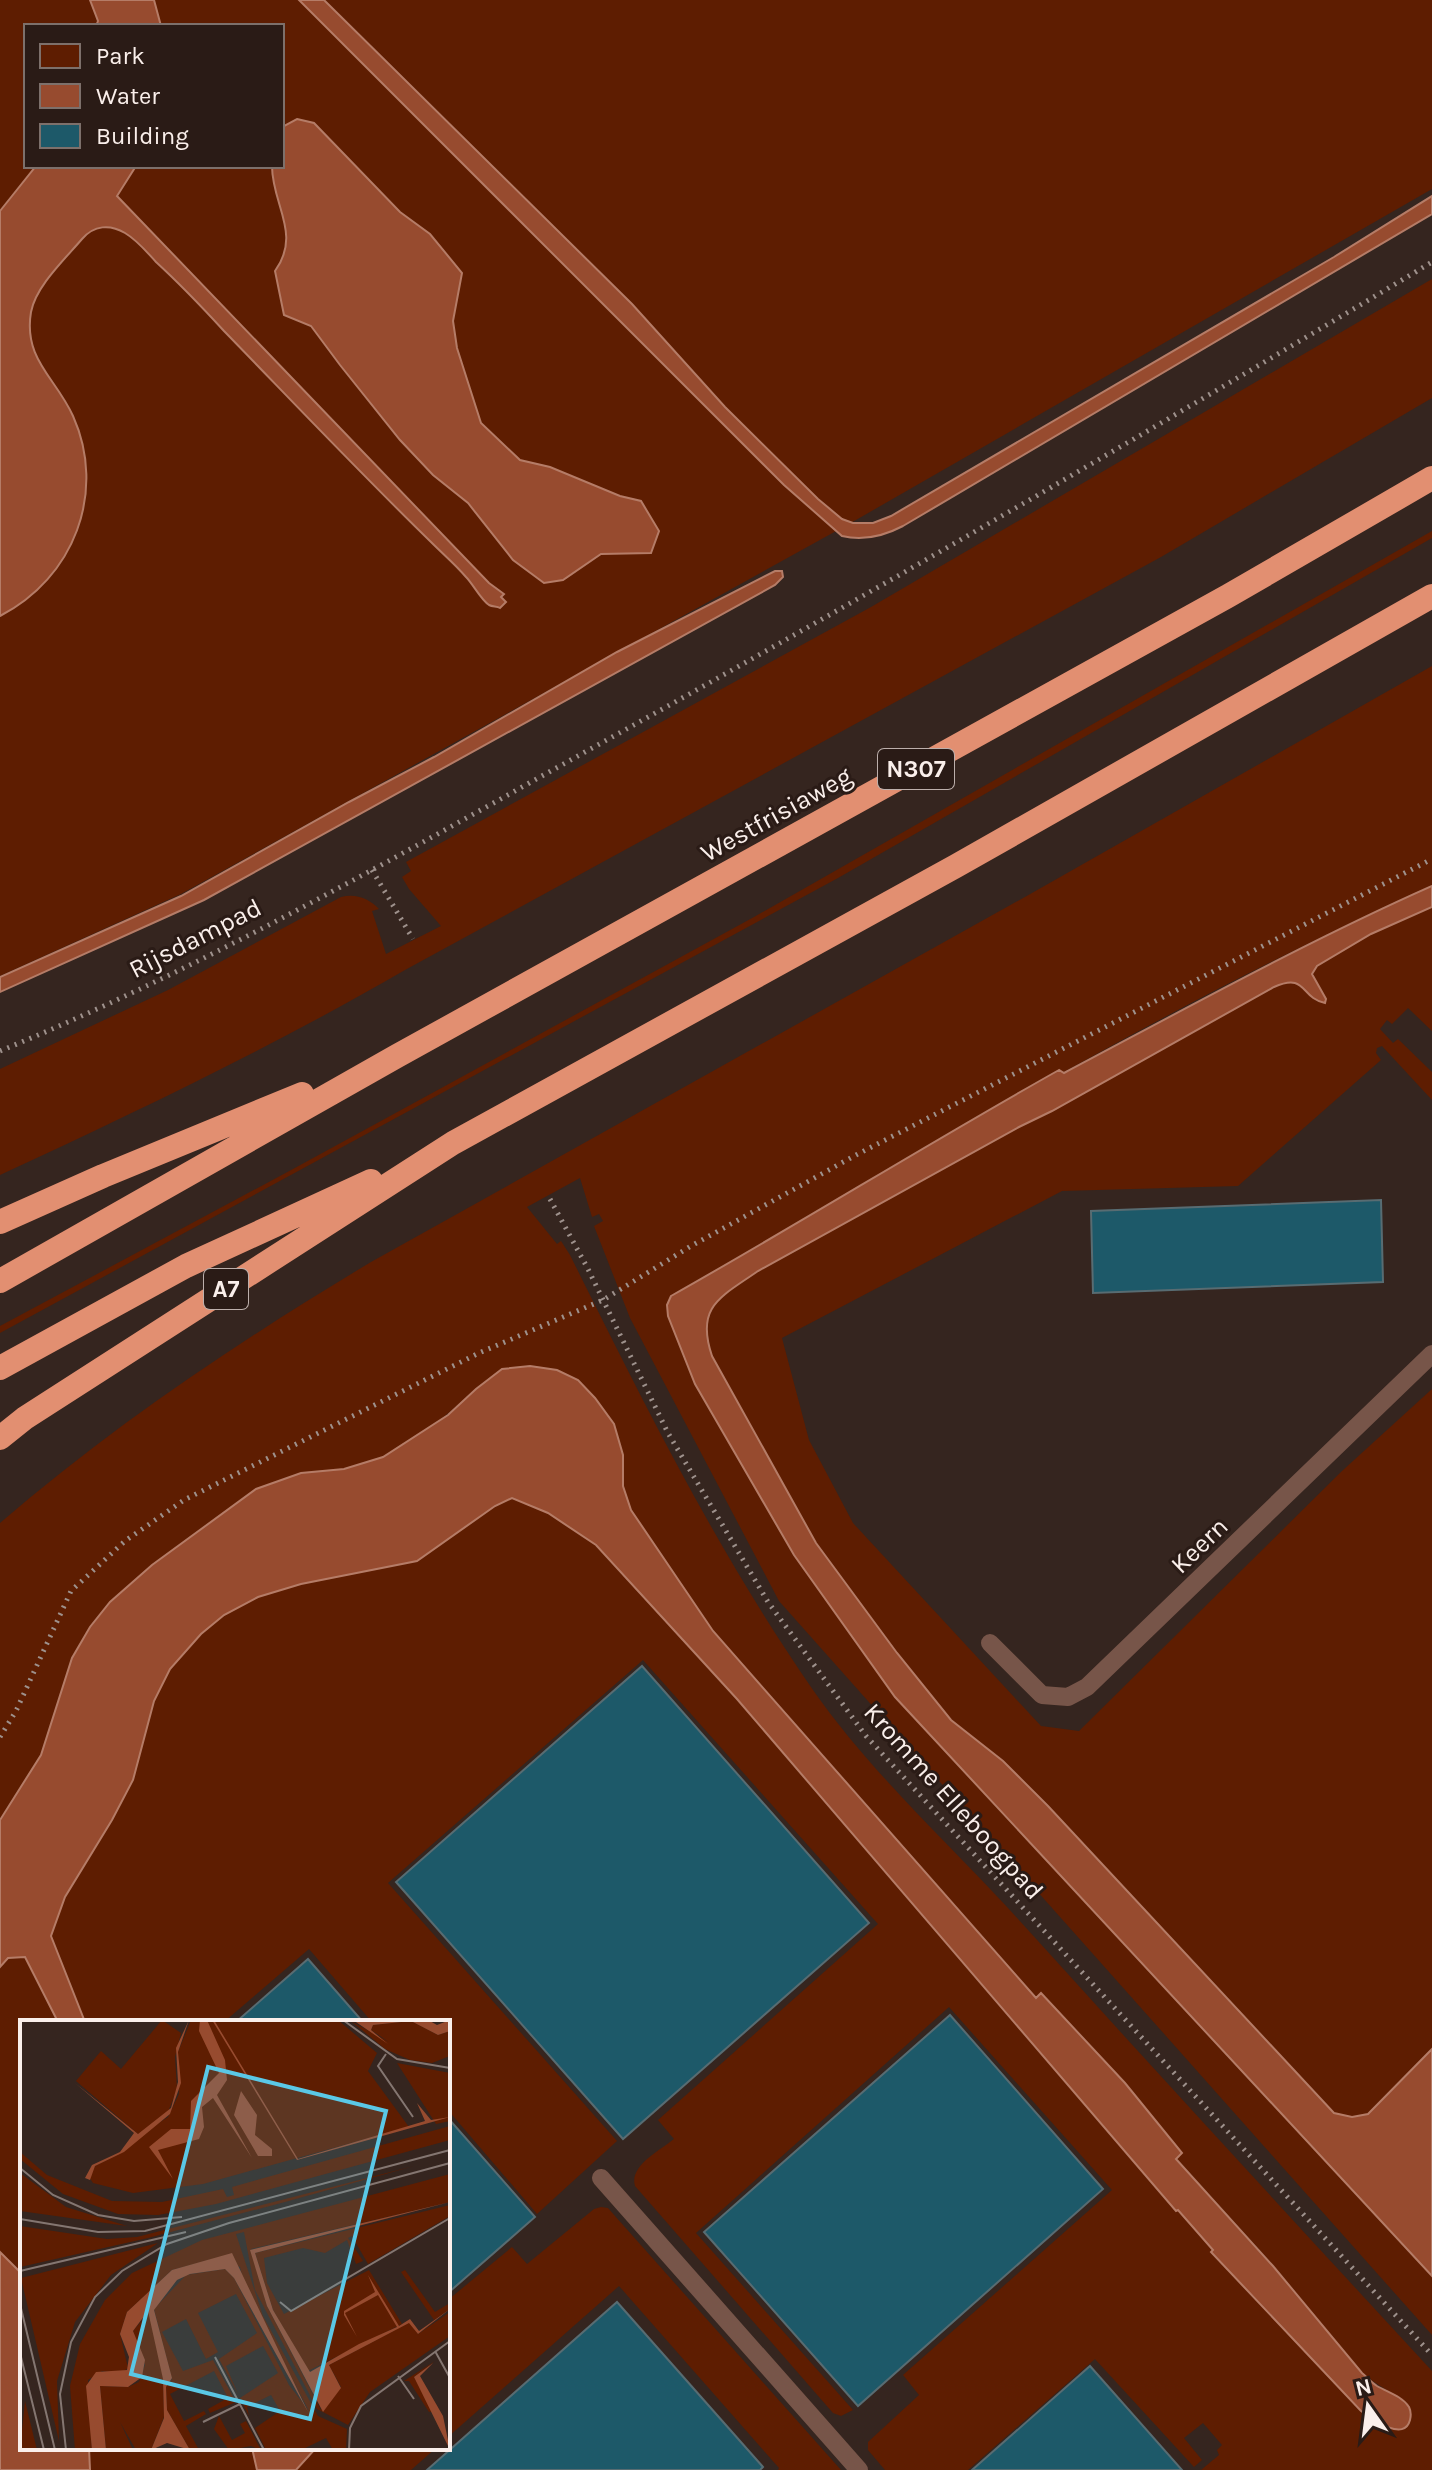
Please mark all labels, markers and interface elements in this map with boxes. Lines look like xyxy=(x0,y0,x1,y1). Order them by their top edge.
legend xyxy=(24,24,284,168)
text: Park xyxy=(96,42,145,70)
text: Water xyxy=(96,82,160,110)
text: Building xyxy=(96,122,189,150)
road number: N307 xyxy=(878,749,954,789)
street label: Westfrisiaweg xyxy=(695,760,857,869)
street label: Rijsdampad xyxy=(124,892,267,985)
road number: A7 xyxy=(204,1269,248,1309)
street label: Keern xyxy=(1164,1511,1234,1580)
street label: Kromme Elleboogpad xyxy=(857,1697,1050,1906)
inset map xyxy=(20,2020,450,2450)
north arrow xyxy=(1328,2366,1408,2446)
text: N xyxy=(1353,2373,1374,2402)

